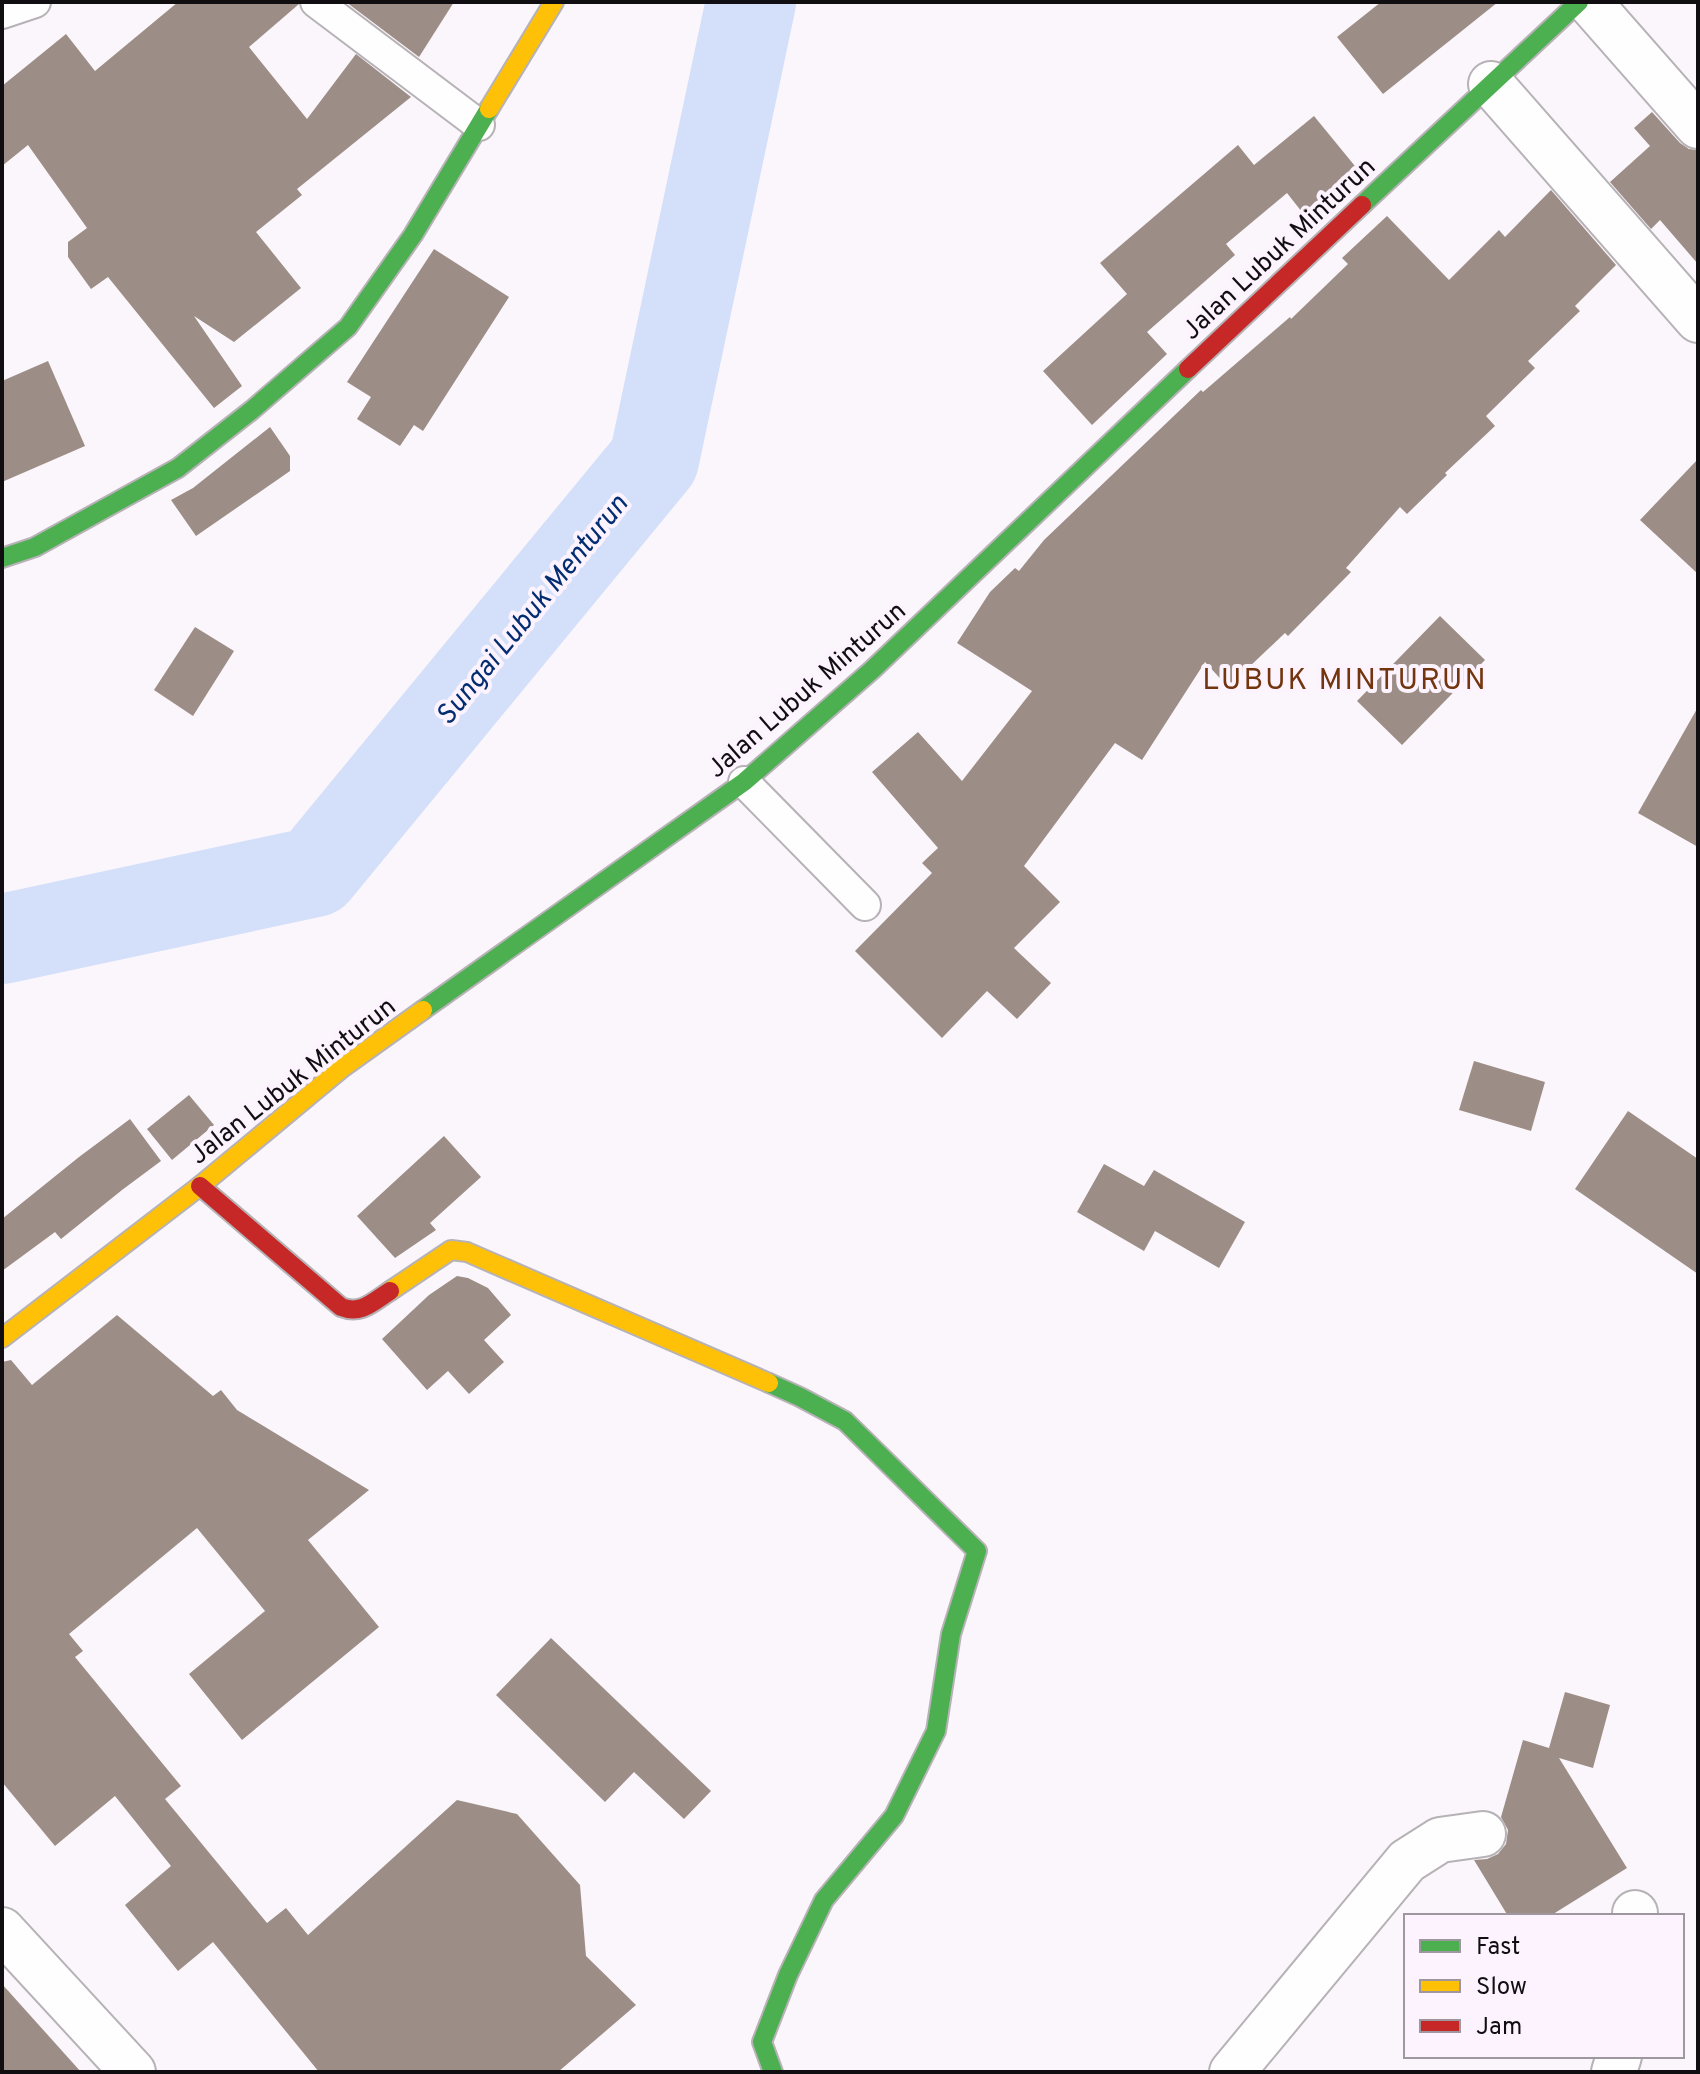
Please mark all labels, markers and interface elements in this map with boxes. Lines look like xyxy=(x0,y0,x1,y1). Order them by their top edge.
street label: Jalan Lubuk Minturun xyxy=(1176,152,1383,348)
water label: Sungai Lubuk Menturun xyxy=(429,488,638,734)
street label: Jalan Lubuk Minturun xyxy=(701,595,914,786)
district label: LUBUK MINTURUN xyxy=(1202,663,1488,700)
street label: Jalan Lubuk Minturun xyxy=(184,991,403,1173)
legend xyxy=(1404,1914,1684,2058)
text: Fast xyxy=(1476,1933,1520,1963)
text: Slow xyxy=(1476,1973,1527,2003)
text: Jam xyxy=(1476,2013,1522,2043)

